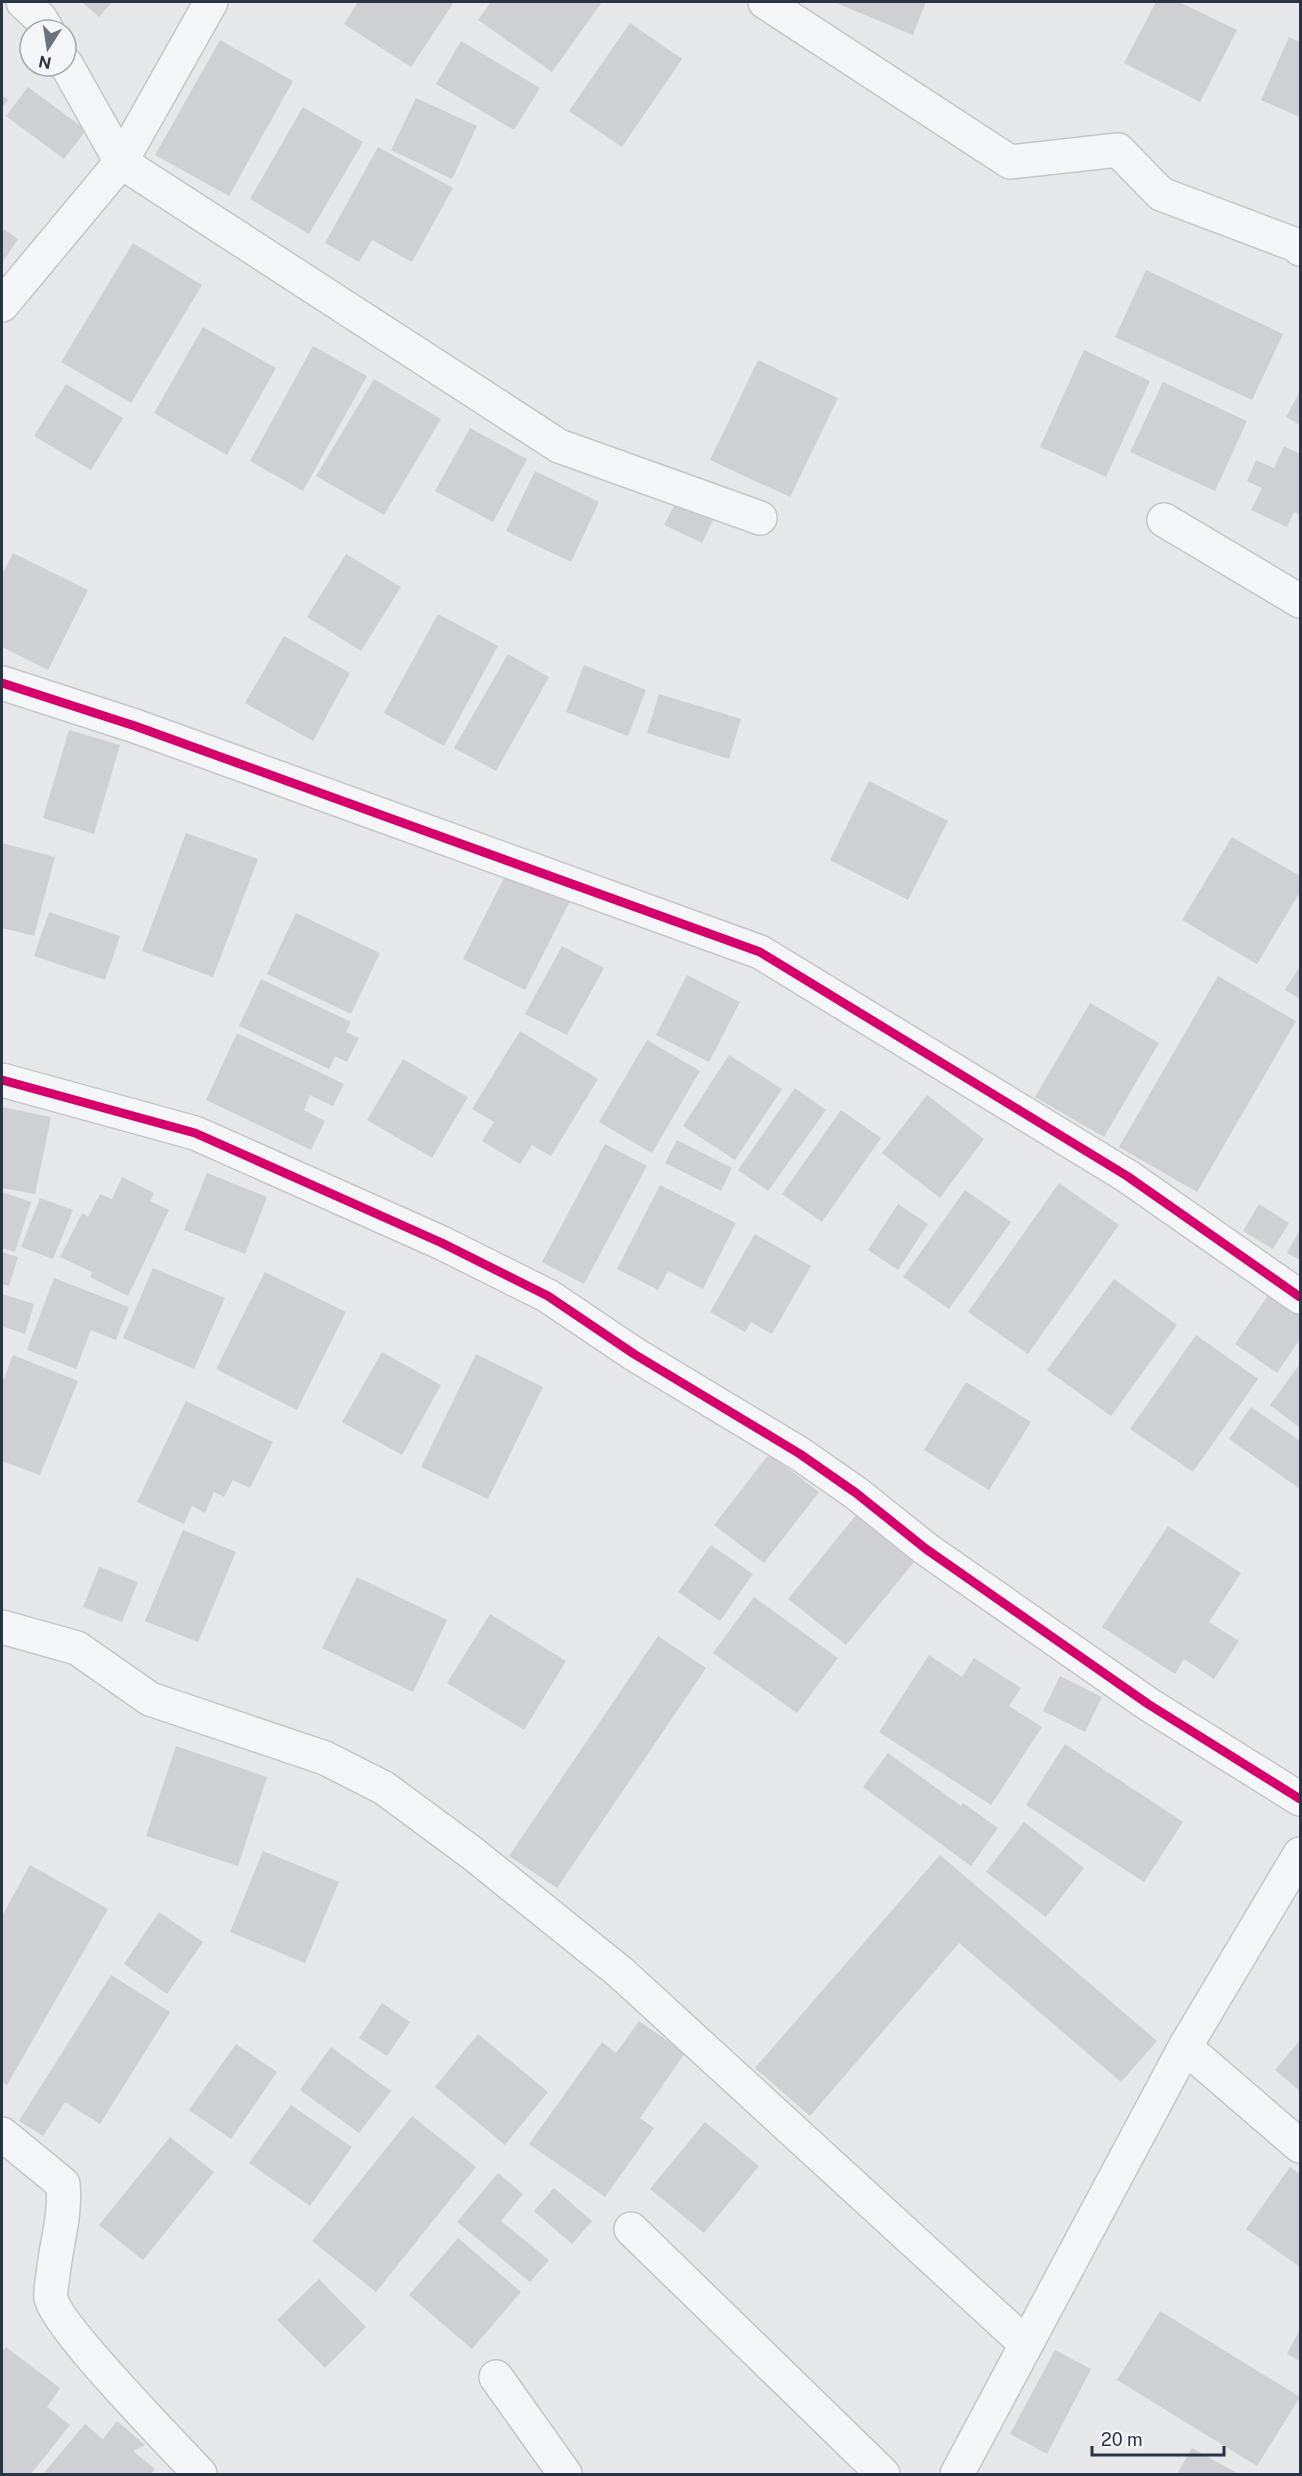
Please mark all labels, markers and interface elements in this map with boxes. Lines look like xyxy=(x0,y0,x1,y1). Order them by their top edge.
north arrow xyxy=(18,18,78,78)
text: N xyxy=(37,52,53,73)
scale bar xyxy=(1092,2419,1224,2457)
text: 20 m xyxy=(1101,2429,1143,2450)

